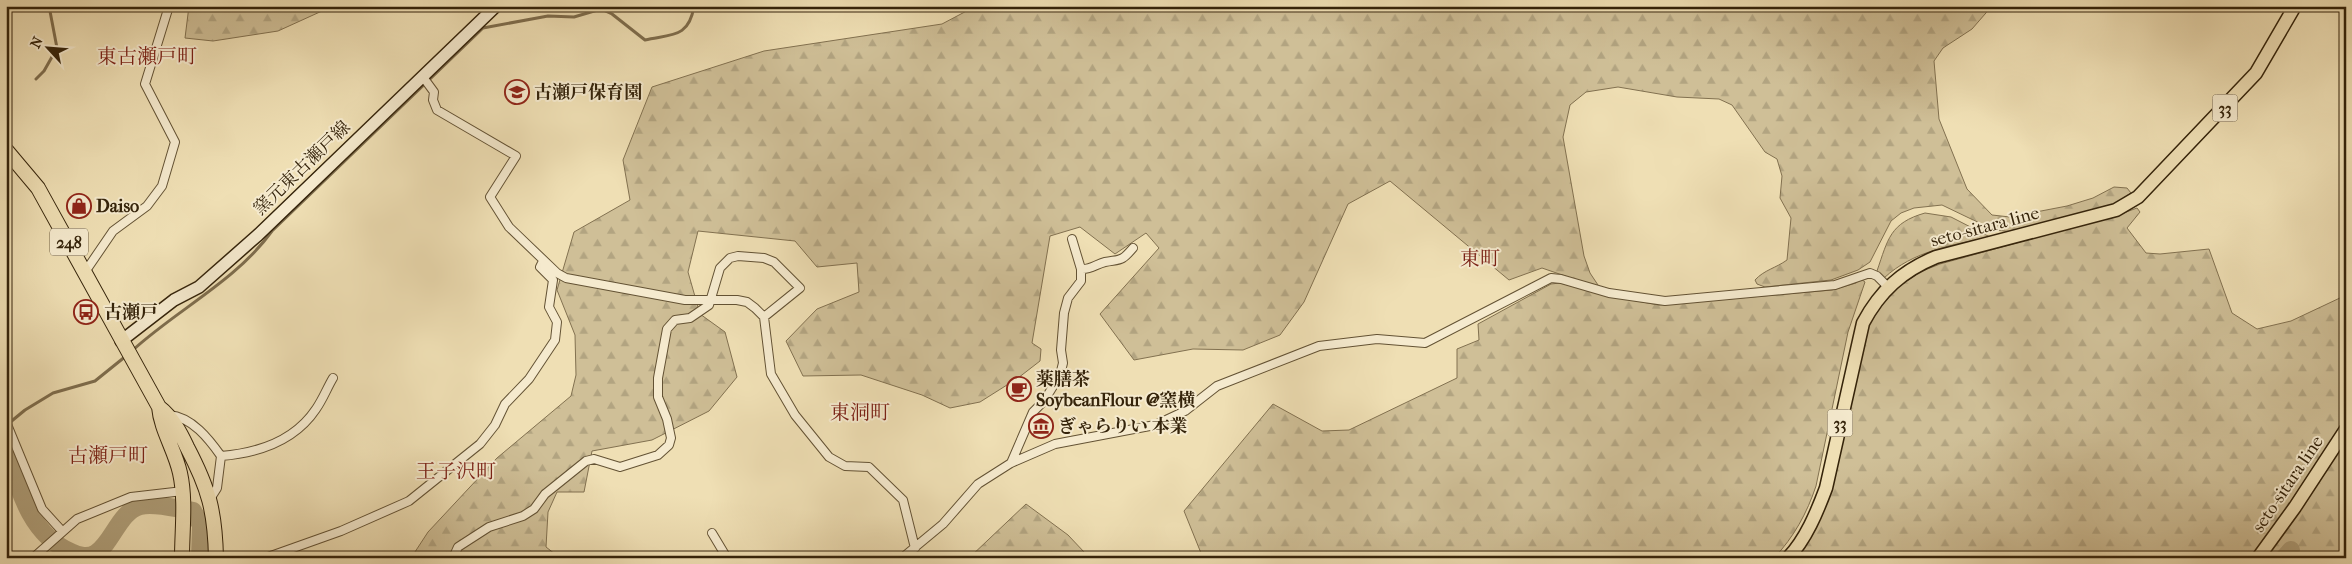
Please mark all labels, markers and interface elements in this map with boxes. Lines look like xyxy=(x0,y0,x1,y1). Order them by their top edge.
north arrow xyxy=(22,22,72,72)
text: N xyxy=(27,34,47,51)
district label: 東古瀬戸町 xyxy=(97,45,197,68)
school or university icon: 古瀬戸保育園 xyxy=(504,79,530,105)
place label: 古瀬戸保育園 xyxy=(534,82,642,103)
road number: 33 xyxy=(2212,95,2238,122)
street label: 窯元東古瀬戸線 xyxy=(249,117,355,219)
shop icon: Daiso xyxy=(66,193,92,219)
place label: Daiso xyxy=(96,196,139,217)
street label: seto-sitara line xyxy=(1928,202,2042,252)
road number: 248 xyxy=(50,228,88,256)
district label: 東町 xyxy=(1460,247,1500,270)
bus stop icon: 古瀬戸 xyxy=(73,299,99,325)
place label: 古瀬戸 xyxy=(104,302,158,323)
place label: 薬膳茶 SoybeanFlour @窯横 xyxy=(1036,369,1195,411)
cafe icon: 薬膳茶 SoybeanFlour @窯横 xyxy=(1006,376,1032,402)
district label: 東洞町 xyxy=(830,401,890,424)
road number: 33 xyxy=(1828,409,1852,436)
museum icon: ぎゃらりい 本業 xyxy=(1028,413,1054,439)
place label: ぎゃらりい 本業 xyxy=(1058,416,1188,437)
street label: seto-sitara line xyxy=(2248,432,2328,536)
district label: 古瀬戸町 xyxy=(68,444,148,467)
district label: 王子沢町 xyxy=(416,460,496,483)

